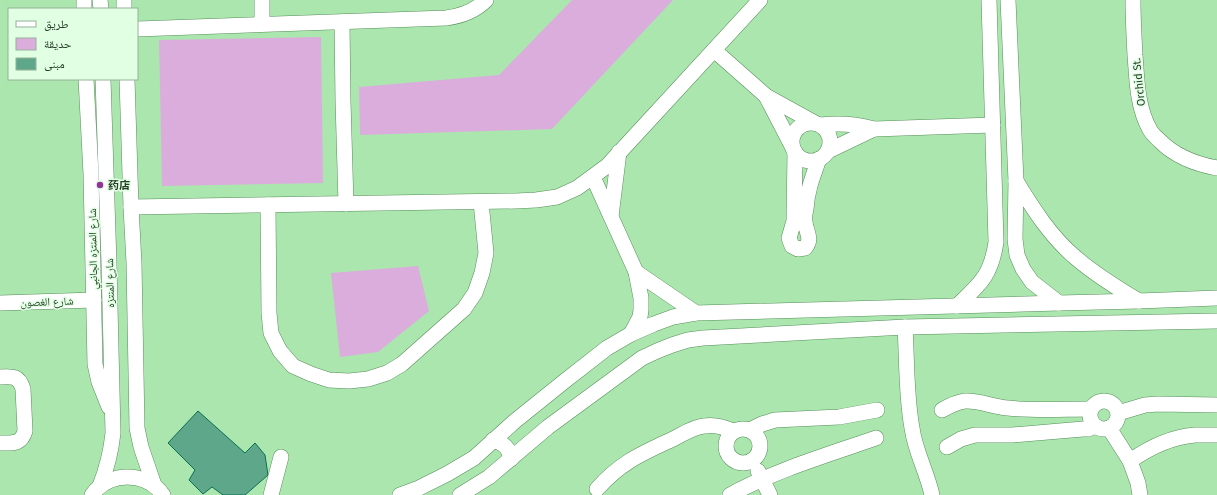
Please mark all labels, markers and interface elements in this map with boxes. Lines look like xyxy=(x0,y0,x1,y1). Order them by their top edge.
legend xyxy=(8,8,138,80)
text: طريق xyxy=(44,17,69,31)
text: حديقة xyxy=(44,37,72,51)
text: مبنى xyxy=(44,57,65,71)
street label: Orchid St. xyxy=(1130,57,1148,107)
place label: 药店 xyxy=(108,179,130,192)
marker: 药店 xyxy=(95,180,105,190)
street label: شارع المنتزه الجانبي xyxy=(86,208,102,290)
street label: شارع المنتزه xyxy=(103,258,117,308)
street label: شارع الغصون xyxy=(20,295,74,309)

